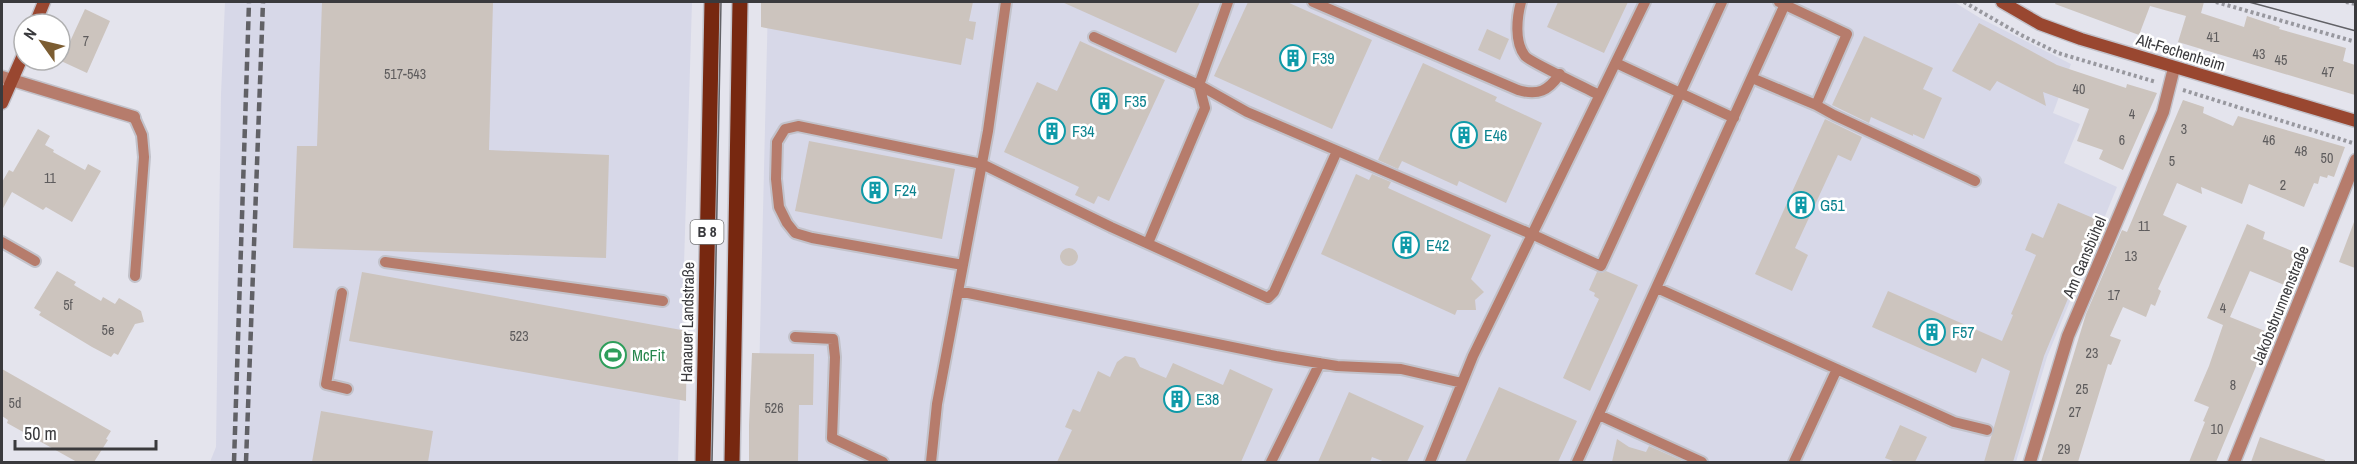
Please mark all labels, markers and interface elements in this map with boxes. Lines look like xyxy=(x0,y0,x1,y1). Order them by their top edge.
north arrow xyxy=(12,12,72,72)
text: N xyxy=(18,24,41,44)
street label: Alt-Fechenheim xyxy=(2133,28,2228,76)
house number: 41 xyxy=(2207,28,2220,46)
house number: 7 xyxy=(83,32,89,50)
building icon: F39 xyxy=(1278,43,1308,73)
house number: 43 xyxy=(2253,45,2265,63)
place label: F39 xyxy=(1312,47,1335,69)
house number: 45 xyxy=(2275,51,2287,69)
house number: 47 xyxy=(2322,63,2334,81)
house number: 517-543 xyxy=(384,65,426,83)
house number: 40 xyxy=(2073,80,2085,98)
building icon: F35 xyxy=(1089,86,1119,116)
place label: F35 xyxy=(1124,90,1147,112)
house number: 4 xyxy=(2129,105,2136,123)
building icon: F34 xyxy=(1037,116,1067,146)
place label: F34 xyxy=(1072,120,1095,142)
building icon: E46 xyxy=(1449,120,1479,150)
house number: 3 xyxy=(2181,120,2187,138)
place label: E46 xyxy=(1484,124,1507,146)
house number: 6 xyxy=(2119,131,2125,149)
house number: 46 xyxy=(2263,131,2275,149)
house number: 48 xyxy=(2295,142,2307,160)
house number: 50 xyxy=(2321,149,2333,167)
house number: 5 xyxy=(2169,152,2175,170)
house number: 11 xyxy=(44,169,57,187)
building icon: F24 xyxy=(860,175,890,205)
house number: 2 xyxy=(2280,176,2286,194)
place label: F24 xyxy=(894,179,917,201)
building icon: G51 xyxy=(1786,190,1816,220)
place label: G51 xyxy=(1820,194,1846,216)
street label: Am Gansbühel xyxy=(2057,213,2111,302)
house number: 11 xyxy=(2138,217,2151,235)
road number: B 8 xyxy=(690,220,724,244)
building icon: E42 xyxy=(1391,230,1421,260)
place label: E42 xyxy=(1426,234,1449,256)
street label: Jakobsbrunnenstraße xyxy=(2246,242,2314,368)
house number: 13 xyxy=(2125,247,2137,265)
street label: Hanauer Landstraße xyxy=(675,262,699,382)
house number: 17 xyxy=(2108,286,2120,304)
house number: 5f xyxy=(63,296,74,314)
house number: 4 xyxy=(2220,299,2227,317)
building icon: F57 xyxy=(1917,317,1947,347)
house number: 5e xyxy=(102,321,114,339)
place label: F57 xyxy=(1952,321,1975,343)
house number: 523 xyxy=(509,327,529,345)
sports icon: McFit xyxy=(598,340,628,370)
place label: McFit xyxy=(632,344,665,366)
house number: 23 xyxy=(2086,344,2098,362)
house number: 8 xyxy=(2230,376,2236,394)
house number: 25 xyxy=(2076,380,2088,398)
building icon: E38 xyxy=(1162,384,1192,414)
place label: E38 xyxy=(1196,388,1219,410)
house number: 5d xyxy=(9,394,21,412)
house number: 526 xyxy=(764,399,784,417)
house number: 27 xyxy=(2069,403,2081,421)
scale bar xyxy=(15,413,156,451)
house number: 10 xyxy=(2211,420,2223,438)
text: 50 m xyxy=(24,421,57,446)
house number: 29 xyxy=(2058,440,2070,458)

